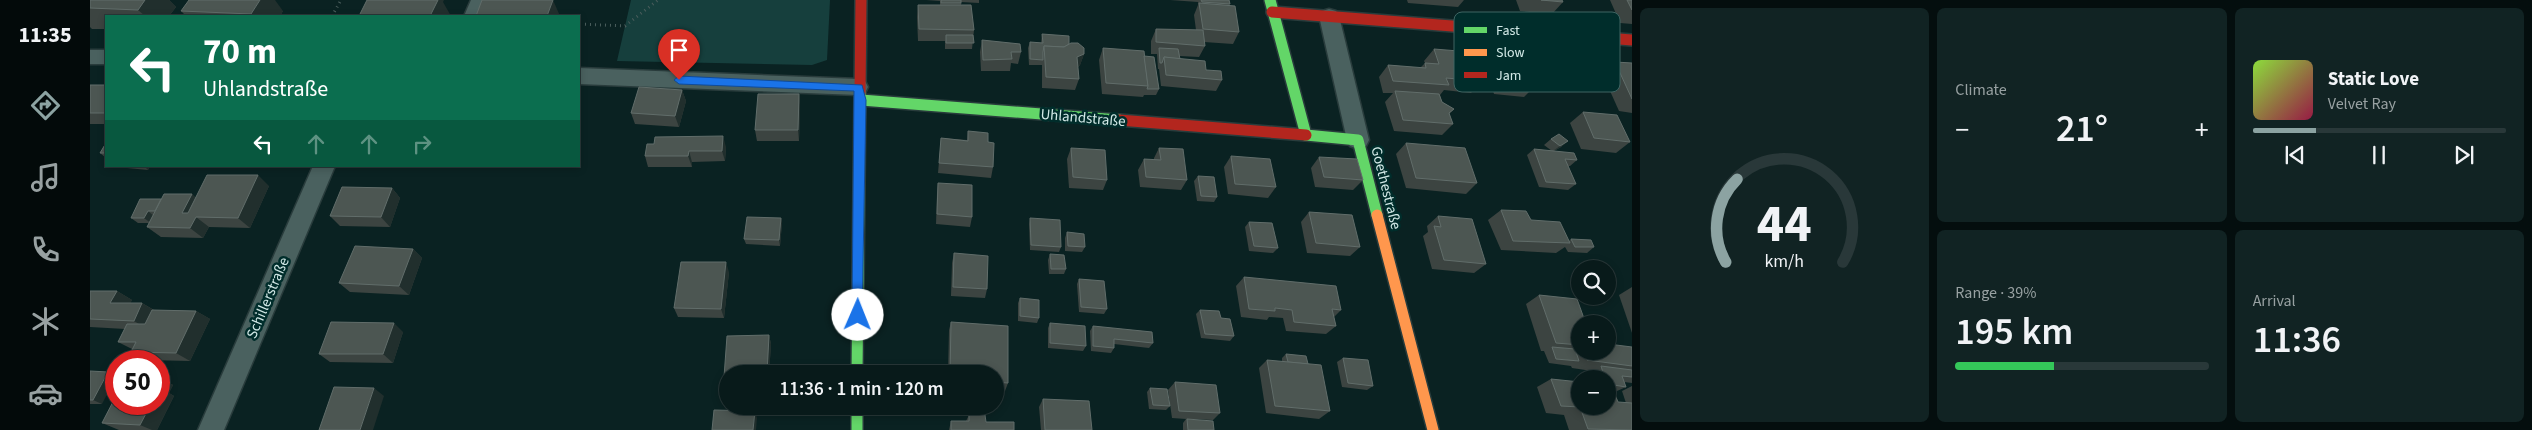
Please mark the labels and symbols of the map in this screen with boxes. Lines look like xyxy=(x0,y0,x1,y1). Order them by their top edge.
legend xyxy=(1454,12,1620,92)
text: Fast xyxy=(1496,21,1520,41)
pin xyxy=(658,29,700,80)
text: Slow xyxy=(1496,43,1525,63)
text: Jam xyxy=(1496,66,1521,86)
street label: Uhlandstraße xyxy=(1040,104,1126,132)
street label: Goethestraße xyxy=(1366,144,1406,232)
street label: Schillerstraße xyxy=(241,254,295,342)
position arrow xyxy=(831,288,883,340)
speed limit sign: 50 xyxy=(105,350,170,415)

